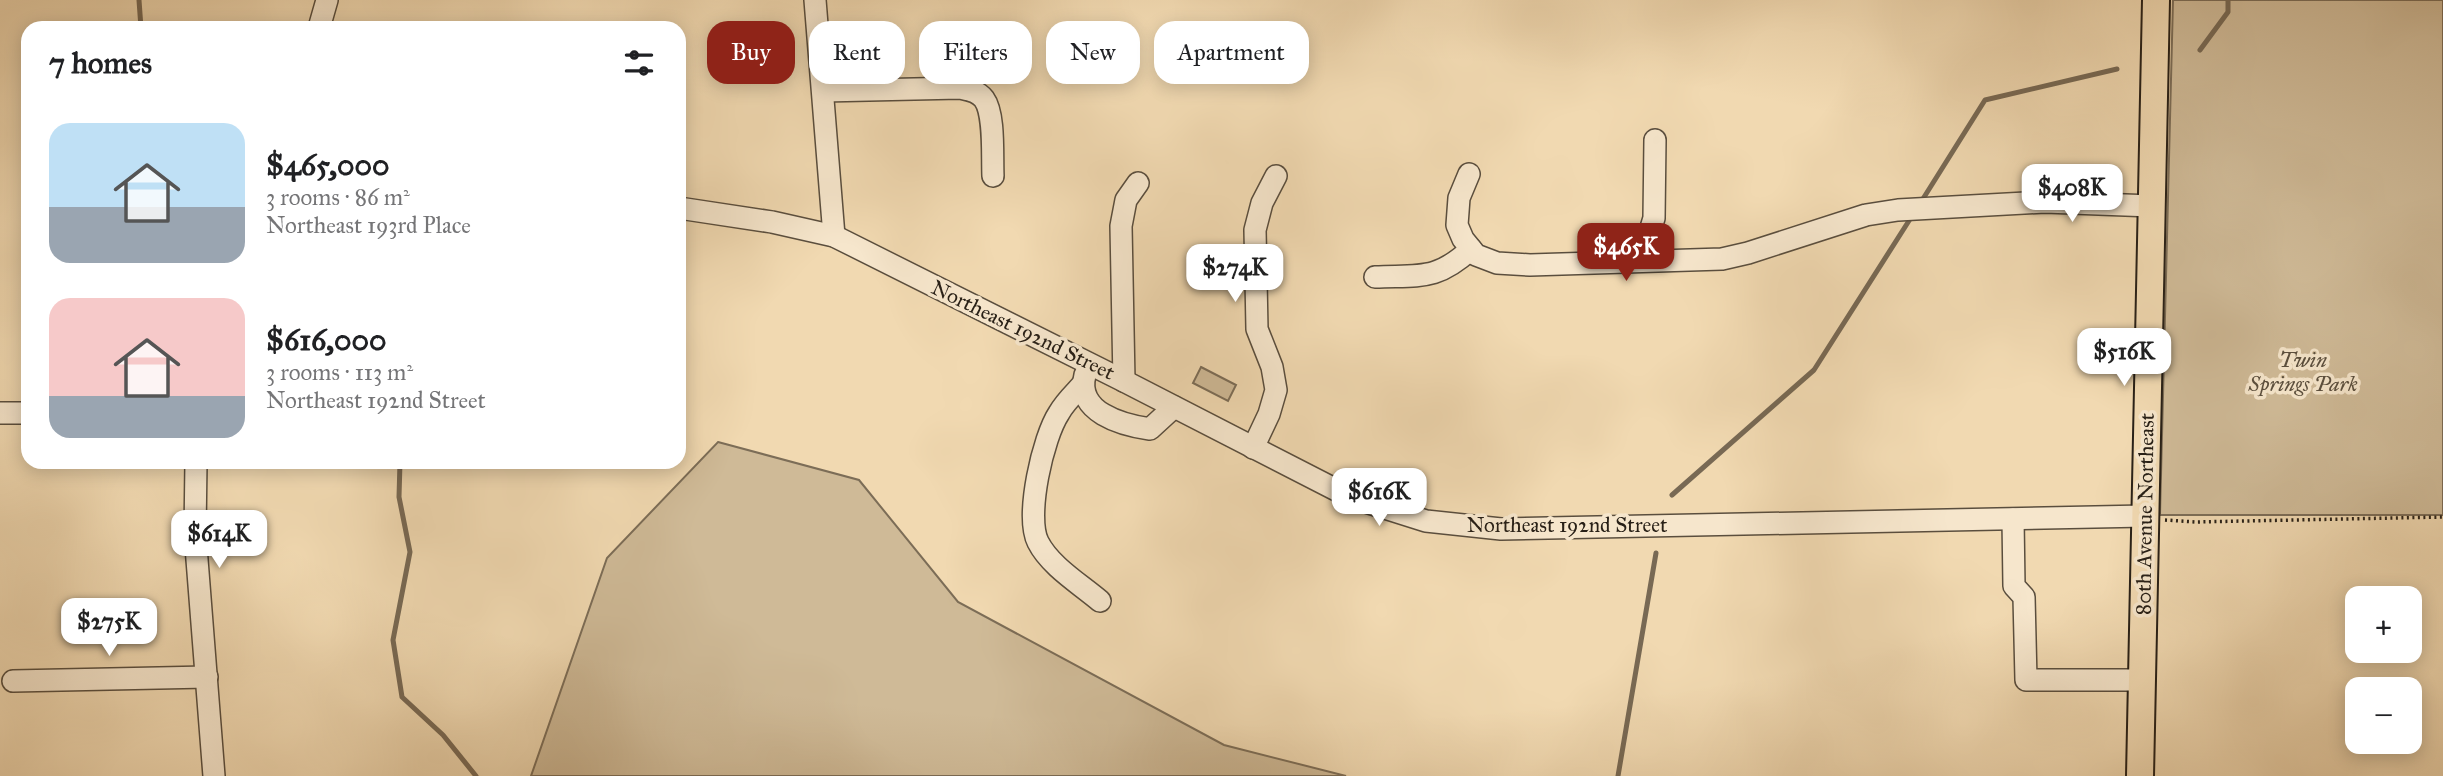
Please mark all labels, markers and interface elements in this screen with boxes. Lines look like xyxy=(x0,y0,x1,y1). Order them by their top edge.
chip: Buy xyxy=(707,21,795,84)
chip: Rent xyxy=(809,21,905,84)
chip: Filters xyxy=(919,21,1032,84)
chip: New xyxy=(1046,21,1140,84)
chip: Apartment xyxy=(1154,21,1309,84)
icon: filters xyxy=(620,44,658,82)
text: 7 homes xyxy=(49,45,152,81)
text: $465,000 xyxy=(266,147,389,183)
icon: home xyxy=(105,151,189,235)
pin: $408K xyxy=(2023,164,2121,224)
text: $408K xyxy=(2038,173,2106,201)
text: 3 rooms · 86 m² xyxy=(266,183,410,211)
text: Northeast 193rd Place xyxy=(266,211,471,239)
pin: $465K xyxy=(1577,224,1675,283)
text: $465K xyxy=(1593,232,1659,260)
pin: $274K xyxy=(1186,244,1284,304)
text: $274K xyxy=(1202,253,1268,281)
street label: Northeast 192nd Street xyxy=(927,274,1119,386)
text: $616,000 xyxy=(266,322,386,358)
icon: home xyxy=(105,326,189,410)
pin: $516K xyxy=(2075,328,2173,388)
text: $516K xyxy=(2093,337,2155,365)
park label: Twin Springs Park xyxy=(2248,347,2358,397)
text: 3 rooms · 113 m² xyxy=(266,358,413,386)
text: Northeast 192nd Street xyxy=(266,386,486,414)
street label: 80th Avenue Northeast xyxy=(2130,412,2160,615)
pin: $616K xyxy=(1330,468,1428,528)
text: $616K xyxy=(1348,477,1410,505)
pin: $614K xyxy=(170,510,268,570)
street label: Northeast 192nd Street xyxy=(1467,512,1668,538)
text: $614K xyxy=(187,519,251,547)
map controls xyxy=(2345,586,2422,754)
button: + xyxy=(2345,586,2422,663)
pin: $275K xyxy=(60,598,158,658)
text: $275K xyxy=(77,607,141,635)
button: − xyxy=(2345,677,2422,754)

